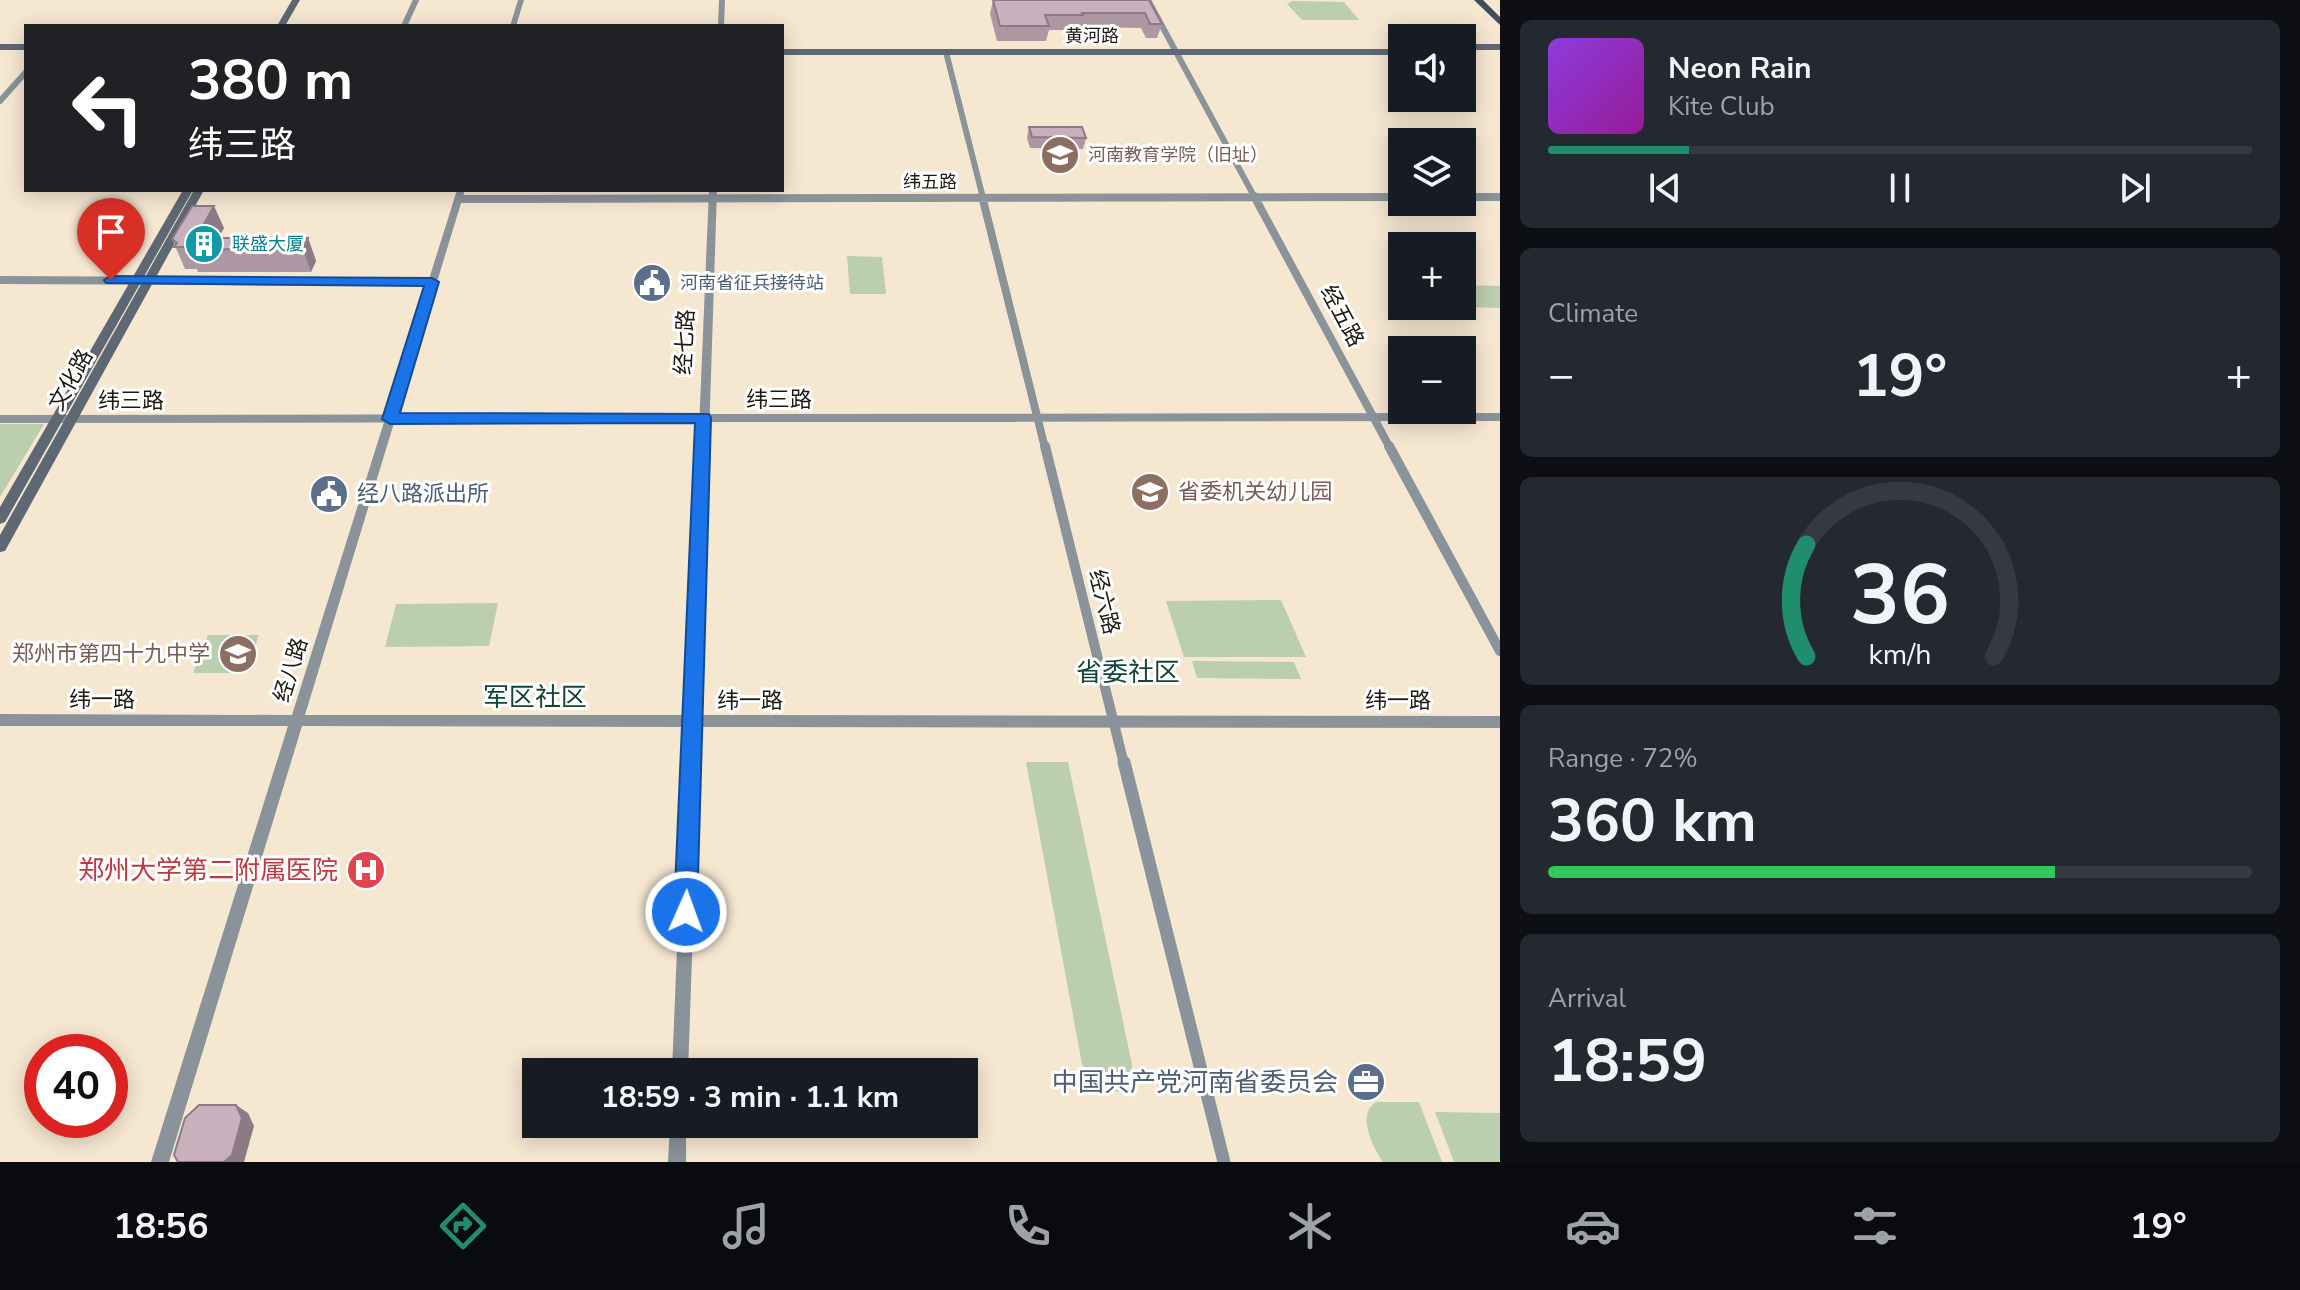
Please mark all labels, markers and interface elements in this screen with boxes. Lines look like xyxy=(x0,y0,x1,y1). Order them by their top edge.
street label: 黄河路 xyxy=(1065,24,1119,48)
map controls xyxy=(1388,24,1476,424)
button: sound xyxy=(1388,24,1476,112)
text: 380 m xyxy=(188,42,353,119)
text: Neon Rain xyxy=(1668,48,1812,89)
icon: left xyxy=(56,56,160,160)
text: Kite Club xyxy=(1668,89,1775,124)
text: 纬三路 xyxy=(188,121,296,170)
button: layers xyxy=(1388,128,1476,216)
school or university icon: 河南教育学院（旧址） xyxy=(1039,134,1081,176)
place label: 河南教育学院（旧址） xyxy=(1088,143,1268,167)
icon: previous xyxy=(1643,166,1687,210)
icon: pause xyxy=(1878,166,1922,210)
icon: next xyxy=(2113,166,2157,210)
street label: 纬五路 xyxy=(903,170,957,194)
pin xyxy=(77,198,145,280)
icon: arrive xyxy=(89,210,133,254)
building icon: 联盛大厦 xyxy=(183,223,225,265)
place label: 联盛大厦 xyxy=(232,232,304,256)
button: + xyxy=(1388,232,1476,320)
public building icon: 河南省征兵接待站 xyxy=(631,262,673,304)
place label: 河南省征兵接待站 xyxy=(680,271,824,295)
street label: 经五路 xyxy=(1313,280,1371,352)
text: Climate xyxy=(1548,296,1638,331)
street label: 经七路 xyxy=(668,308,702,376)
text: 19° xyxy=(1853,335,1947,417)
button: − xyxy=(1388,336,1476,424)
street label: 文化路 xyxy=(42,344,100,416)
text: − xyxy=(1548,346,1574,406)
text: + xyxy=(2226,346,2252,406)
street label: 纬三路 xyxy=(746,385,812,415)
street label: 纬三路 xyxy=(98,386,164,416)
school or university icon: 省委机关幼儿园 xyxy=(1129,471,1171,513)
public building icon: 经八路派出所 xyxy=(308,473,350,515)
place label: 省委机关幼儿园 xyxy=(1178,477,1332,507)
place label: 经八路派出所 xyxy=(357,479,489,509)
text: 36 xyxy=(1850,539,1950,652)
street label: 经六路 xyxy=(1081,566,1127,638)
school or university icon: 郑州市第四十九中学 xyxy=(217,633,259,675)
street label: 经八路 xyxy=(267,634,315,706)
text: km/h xyxy=(1869,635,1931,674)
place label: 郑州市第四十九中学 xyxy=(12,639,210,669)
district label: 省委社区 xyxy=(1076,655,1180,690)
district label: 军区社区 xyxy=(483,680,587,715)
street label: 纬一路 xyxy=(69,685,135,715)
street label: 纬一路 xyxy=(717,686,783,716)
street label: 纬一路 xyxy=(1365,686,1431,716)
text: Range · 72% xyxy=(1548,741,1698,776)
text: 360 km xyxy=(1548,780,1757,862)
hospital icon: 郑州大学第二附属医院 xyxy=(345,849,387,891)
place label: 郑州大学第二附属医院 xyxy=(78,853,338,888)
position arrow xyxy=(644,870,728,954)
text: Arrival xyxy=(1548,981,1626,1016)
text: 18:59 xyxy=(1548,1020,1707,1102)
speed limit sign: 40 xyxy=(24,1034,128,1138)
office icon: 中国共产党河南省委员会 xyxy=(1345,1061,1387,1103)
place label: 中国共产党河南省委员会 xyxy=(1052,1065,1338,1100)
text: 18:59 · 3 min · 1.1 km xyxy=(601,1077,899,1118)
icon: directions xyxy=(435,1198,491,1254)
icon: music xyxy=(718,1198,774,1254)
icon: phone xyxy=(1000,1198,1056,1254)
icon: climate xyxy=(1282,1198,1338,1254)
icon: car xyxy=(1565,1198,1621,1254)
icon: filters xyxy=(1847,1198,1903,1254)
text: 18:56 xyxy=(113,1202,209,1251)
text: 19° xyxy=(2130,1202,2187,1251)

